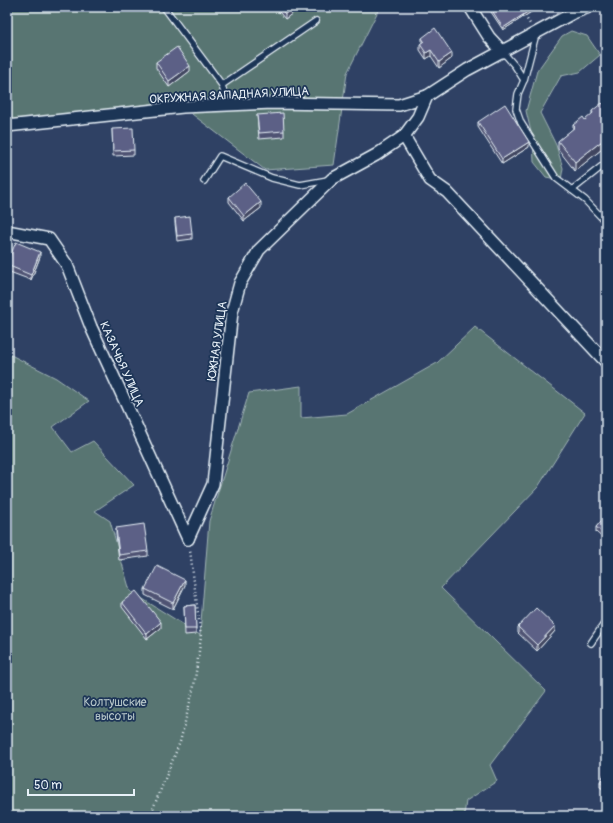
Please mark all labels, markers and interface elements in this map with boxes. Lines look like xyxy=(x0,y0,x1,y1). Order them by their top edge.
street label: ОКРУЖНАЯ ЗАПАДНАЯ УЛИЦА xyxy=(149,84,309,107)
street label: ЮЖНАЯ УЛИЦА xyxy=(204,300,231,382)
street label: КАЗАЧЬЯ УЛИЦА xyxy=(96,319,147,409)
park label: Колтушские высоты xyxy=(84,695,146,724)
scale bar xyxy=(28,771,134,797)
text: 50 m xyxy=(34,778,62,793)

